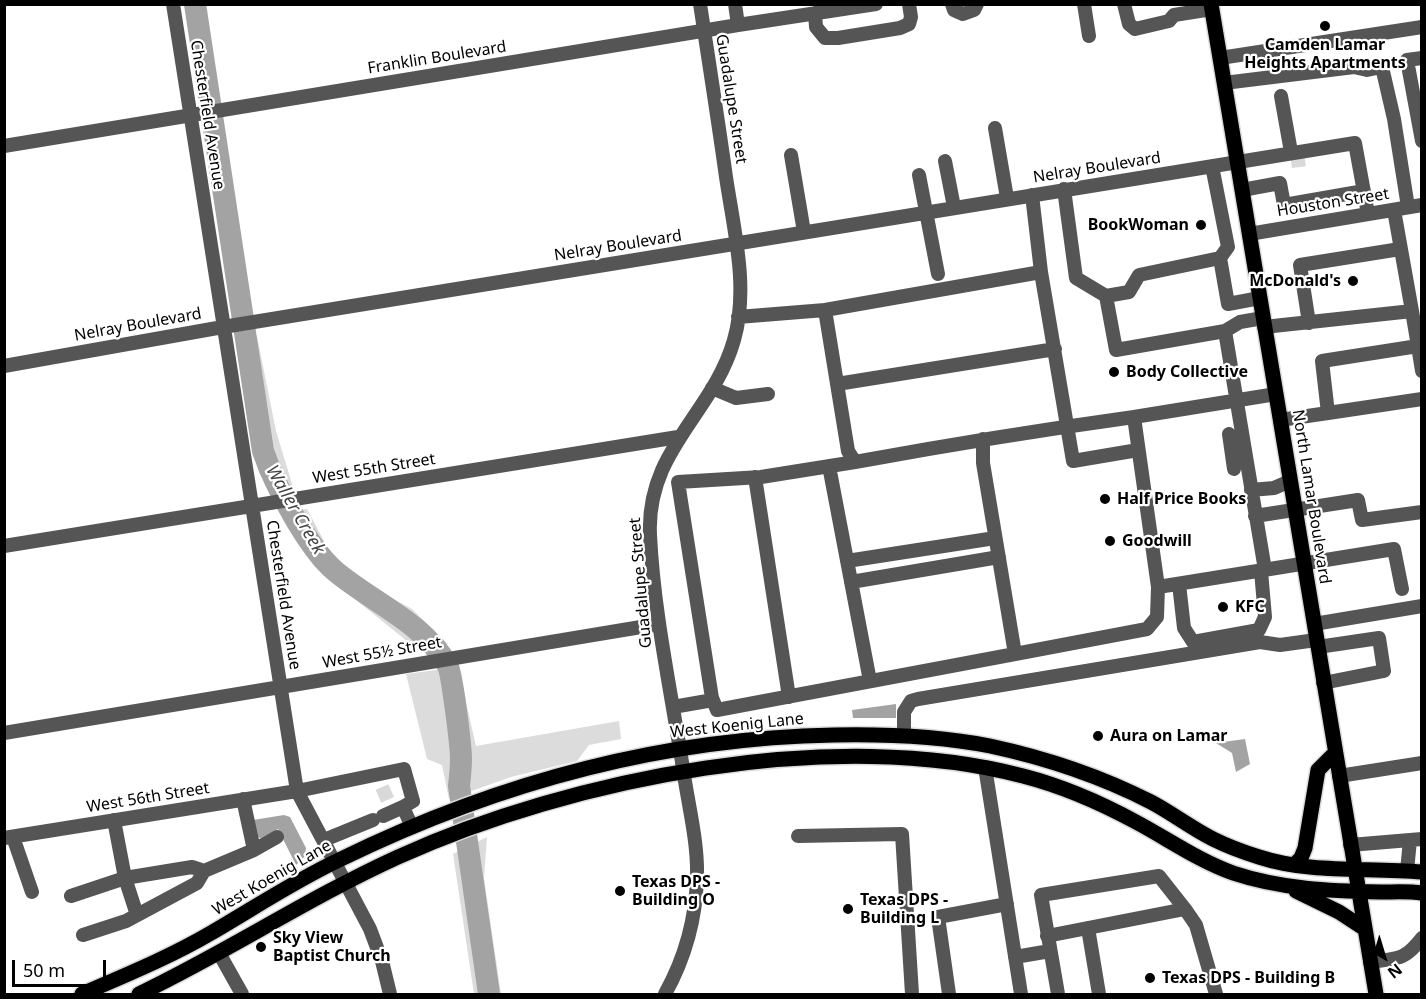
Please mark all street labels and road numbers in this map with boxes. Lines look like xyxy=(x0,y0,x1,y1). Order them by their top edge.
street label: Guadalupe Street xyxy=(711,33,751,165)
street label: Franklin Boulevard xyxy=(366,38,508,78)
street label: Chesterfield Avenue xyxy=(186,39,228,191)
street label: Nelray Boulevard xyxy=(1032,148,1162,188)
street label: Houston Street xyxy=(1276,185,1390,221)
street label: Nelray Boulevard xyxy=(553,226,683,266)
street label: Nelray Boulevard xyxy=(73,304,203,346)
street label: North Lamar Boulevard xyxy=(1288,408,1334,586)
street label: West 55th Street xyxy=(311,450,437,488)
street label: Guadalupe Street xyxy=(626,517,656,649)
street label: Chesterfield Avenue xyxy=(262,519,304,671)
street label: West 55½ Street xyxy=(321,633,443,673)
street label: West Koenig Lane xyxy=(669,709,805,743)
street label: West 56th Street xyxy=(85,779,211,817)
street label: West Koenig Lane xyxy=(209,836,335,920)

